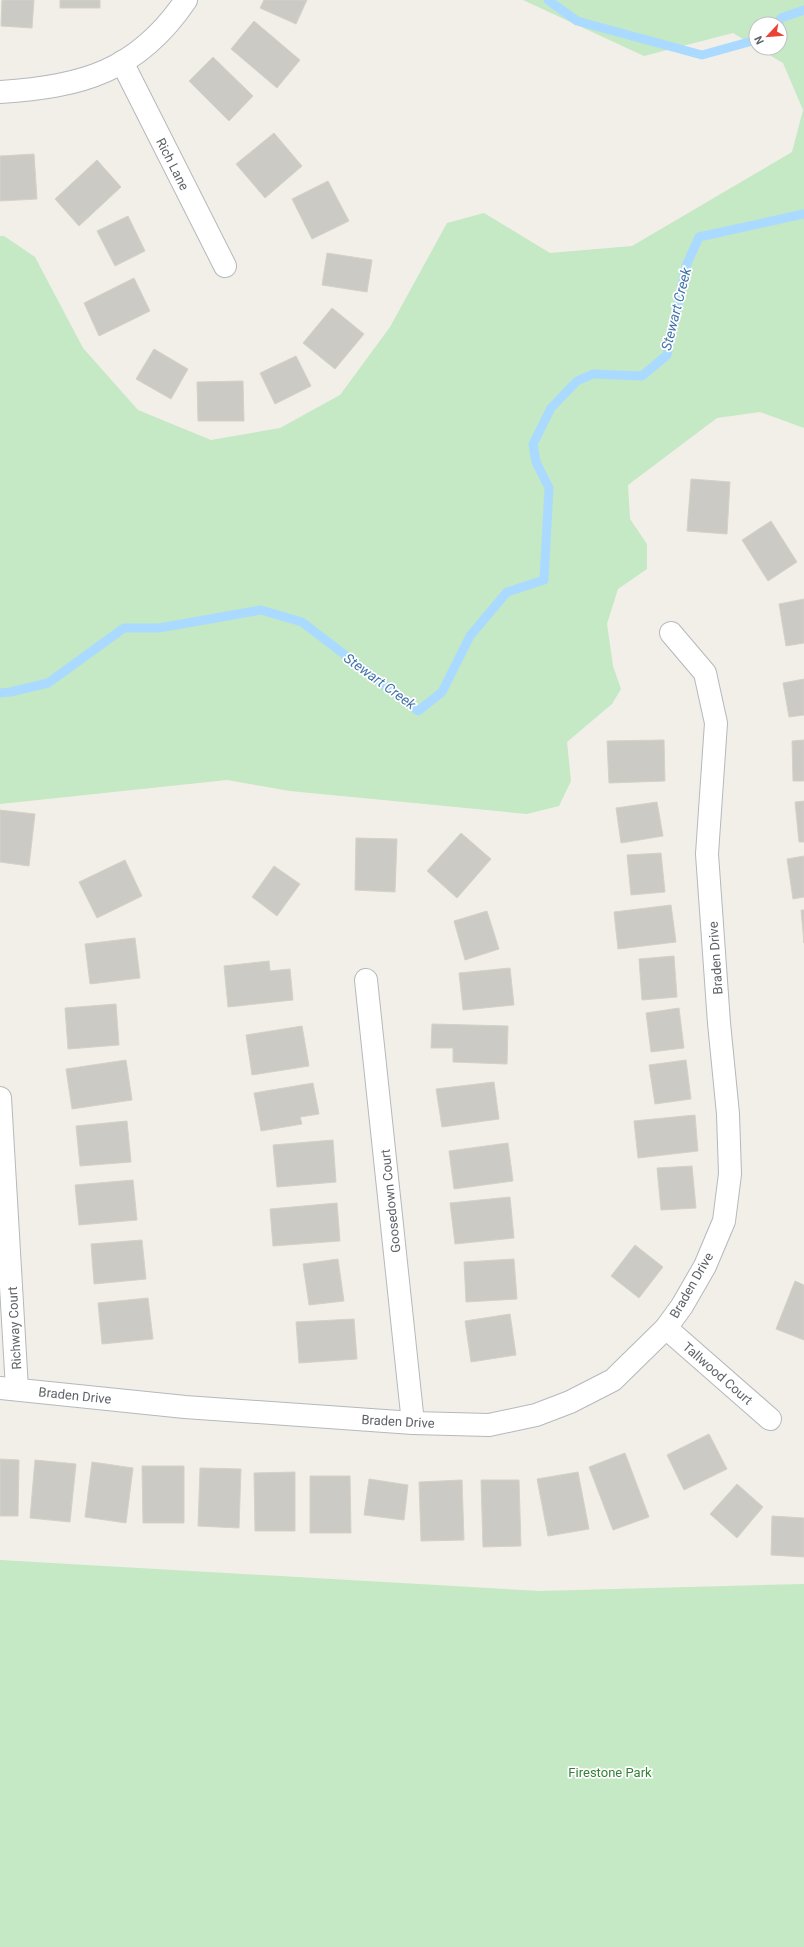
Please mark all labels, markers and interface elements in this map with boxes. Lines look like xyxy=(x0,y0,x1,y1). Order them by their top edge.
north arrow xyxy=(748,16,788,56)
text: N xyxy=(752,34,767,47)
street label: Rich Lane xyxy=(153,136,192,193)
water label: Stewart Creek xyxy=(658,265,694,352)
water label: Stewart Creek xyxy=(341,650,420,713)
street label: Braden Drive xyxy=(705,921,726,995)
street label: Goosedown Court xyxy=(378,1148,403,1254)
street label: Braden Drive xyxy=(667,1250,716,1321)
street label: Richway Court xyxy=(5,1286,24,1370)
street label: Tallwood Court xyxy=(680,1339,756,1408)
street label: Braden Drive xyxy=(38,1384,112,1407)
street label: Braden Drive xyxy=(361,1412,435,1431)
park label: Firestone Park xyxy=(568,1765,652,1780)

